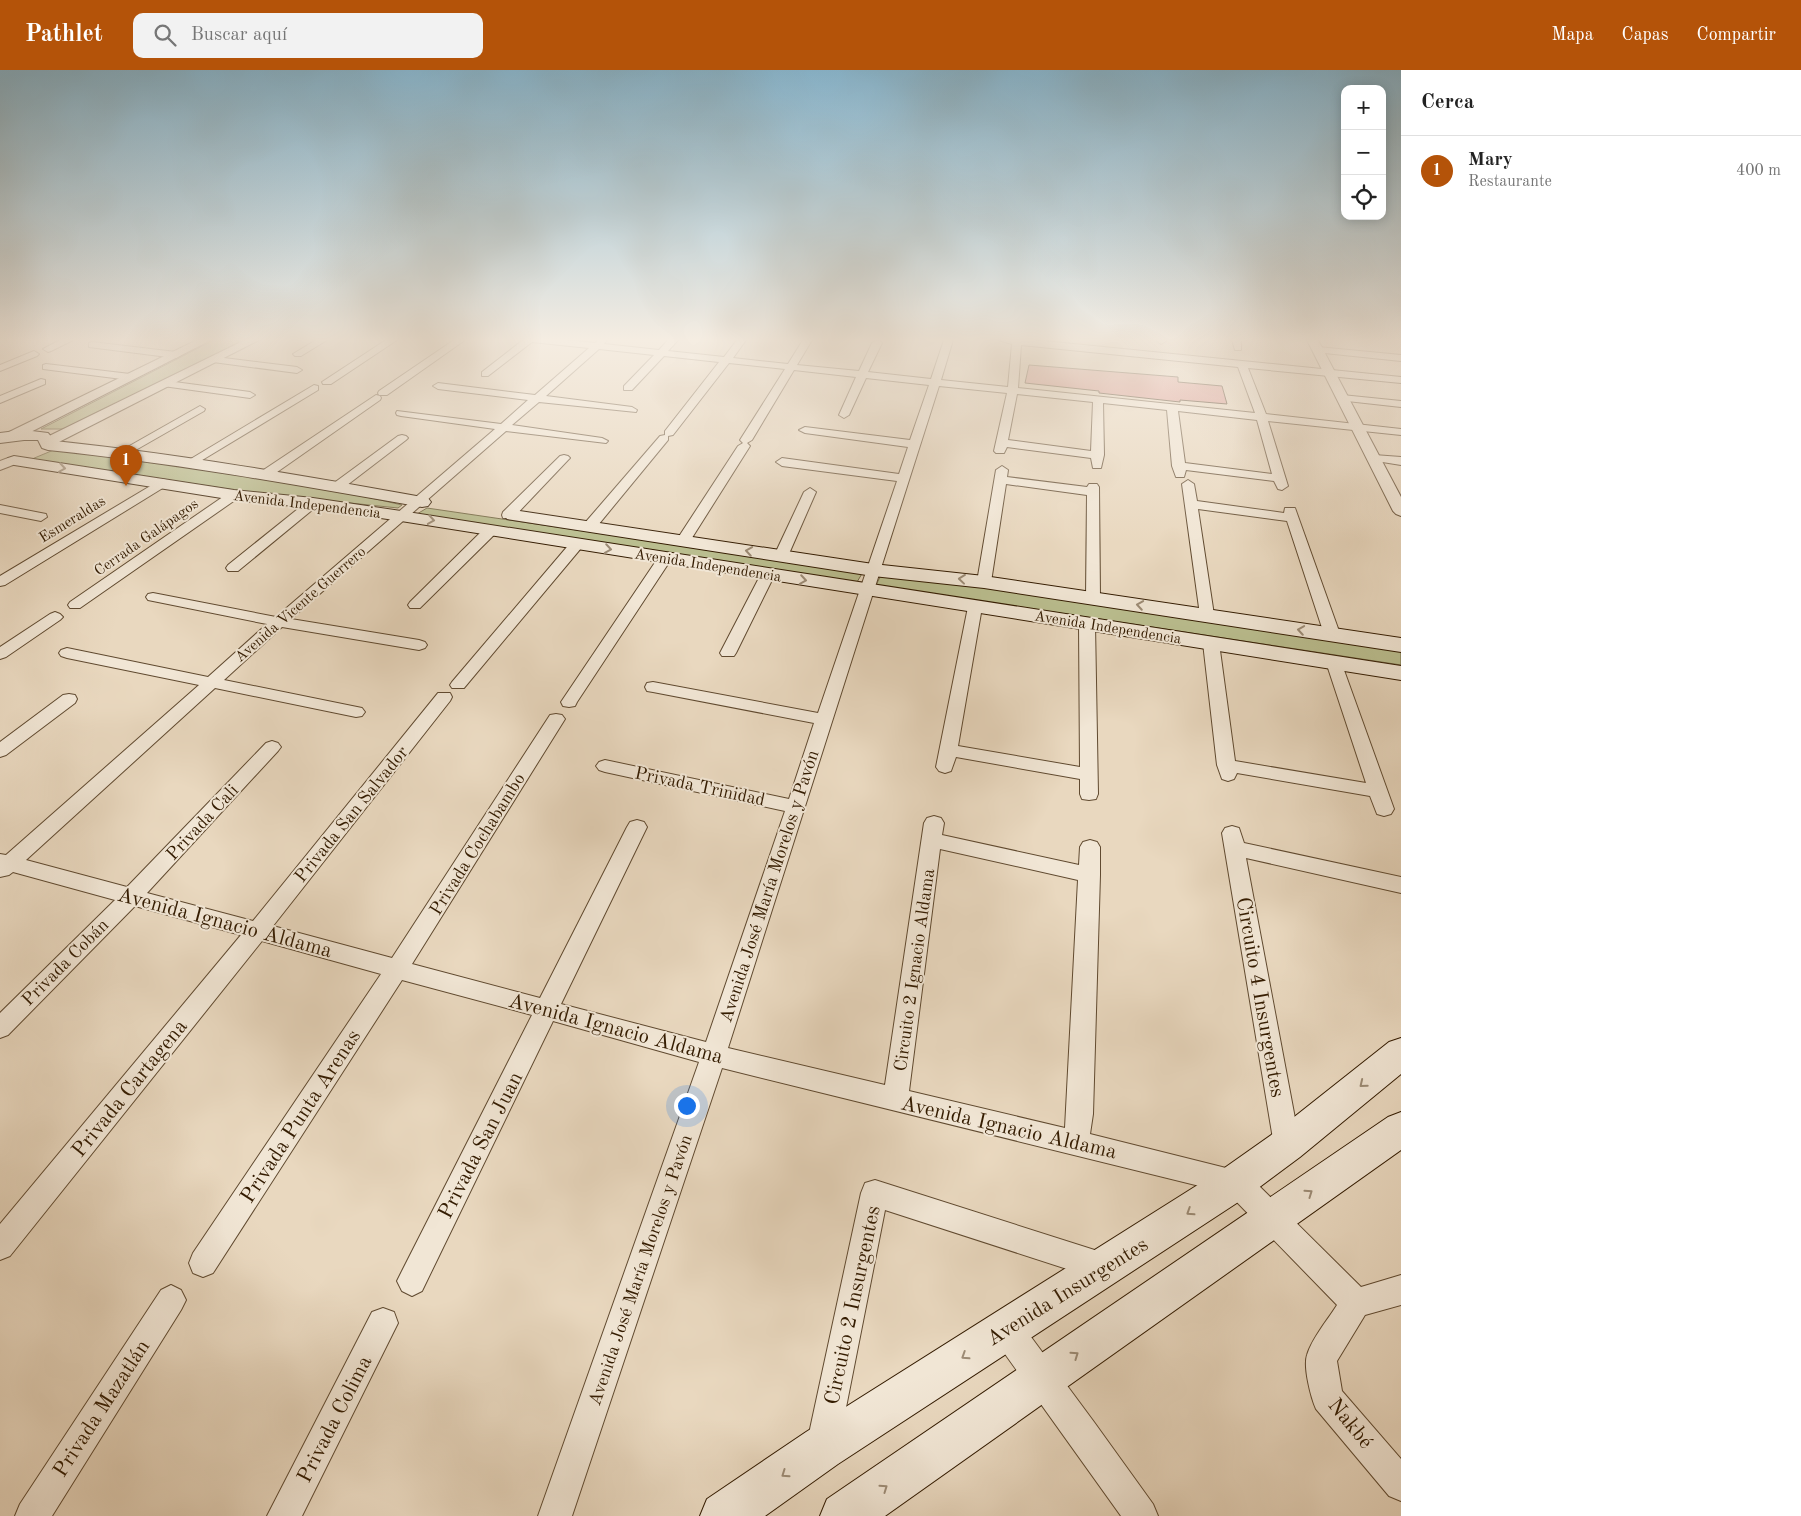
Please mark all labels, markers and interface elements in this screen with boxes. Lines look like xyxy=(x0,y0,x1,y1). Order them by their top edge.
search box xyxy=(133,13,483,58)
icon: search xyxy=(151,21,179,49)
text: Pathlet xyxy=(25,23,103,47)
text: Buscar aquí xyxy=(191,26,287,45)
text: Mapa xyxy=(1551,26,1594,44)
text: Capas xyxy=(1622,26,1669,44)
text: Compartir xyxy=(1697,26,1776,44)
map controls xyxy=(1341,85,1386,220)
button: + xyxy=(1341,85,1386,130)
text: Cerca xyxy=(1421,92,1474,113)
button: − xyxy=(1341,130,1386,175)
text: Mary xyxy=(1468,151,1513,170)
text: 1 xyxy=(1432,163,1442,179)
text: 400 m xyxy=(1736,163,1781,179)
text: Restaurante xyxy=(1468,174,1552,190)
button: locate xyxy=(1341,175,1386,220)
pin: 1 xyxy=(110,445,142,486)
one-way arrow xyxy=(58,462,66,473)
street label: Avenida Independencia xyxy=(232,489,382,522)
street label: Esmeraldas xyxy=(37,494,109,547)
street label: Cerrada Galápagos xyxy=(92,497,202,580)
one-way arrow xyxy=(426,515,435,525)
one-way arrow xyxy=(604,543,613,553)
street label: Avenida Vicente Guerrero xyxy=(233,544,369,666)
one-way arrow xyxy=(745,546,753,557)
street label: Avenida Independencia xyxy=(633,547,783,586)
one-way arrow xyxy=(799,574,808,584)
one-way arrow xyxy=(958,574,966,585)
one-way arrow xyxy=(1136,601,1145,611)
street label: Avenida Independencia xyxy=(1033,609,1183,648)
one-way arrow xyxy=(1297,625,1305,635)
street label: Privada San Salvador xyxy=(292,743,412,886)
street label: Avenida José María Morelos y Pavón xyxy=(717,748,823,1025)
street label: Privada Trinidad xyxy=(633,764,767,810)
street label: Privada Cochabambo xyxy=(427,770,529,919)
street label: Privada Cali xyxy=(163,781,242,864)
street label: Circuito 2 Ignacio Aldama xyxy=(892,868,938,1073)
street label: Avenida Ignacio Aldama xyxy=(115,885,334,962)
street label: Circuito 4 Insurgentes xyxy=(1232,895,1287,1099)
street label: Privada Cobán xyxy=(19,916,113,1010)
street label: Avenida Ignacio Aldama xyxy=(506,991,725,1068)
street label: Privada Cartagena xyxy=(68,1016,192,1162)
street label: Privada Punta Arenas xyxy=(237,1026,365,1207)
street label: Privada San Juan xyxy=(435,1069,527,1222)
one-way arrow xyxy=(1360,1078,1369,1086)
your location xyxy=(674,1093,700,1119)
street label: Avenida Ignacio Aldama xyxy=(899,1093,1119,1164)
street label: Avenida José María Morelos y Pavón xyxy=(586,1132,696,1408)
one-way arrow xyxy=(1303,1190,1313,1199)
street label: Circuito 2 Insurgentes xyxy=(822,1204,885,1407)
one-way arrow xyxy=(1187,1206,1196,1215)
street label: Avenida Insurgentes xyxy=(983,1234,1152,1350)
street label: Privada Mazatlán xyxy=(50,1336,154,1481)
one-way arrow xyxy=(961,1349,970,1359)
one-way arrow xyxy=(1069,1352,1078,1361)
street label: Privada Colima xyxy=(294,1353,376,1487)
street label: Nakbé xyxy=(1323,1395,1376,1453)
one-way arrow xyxy=(781,1468,791,1477)
one-way arrow xyxy=(878,1485,888,1494)

